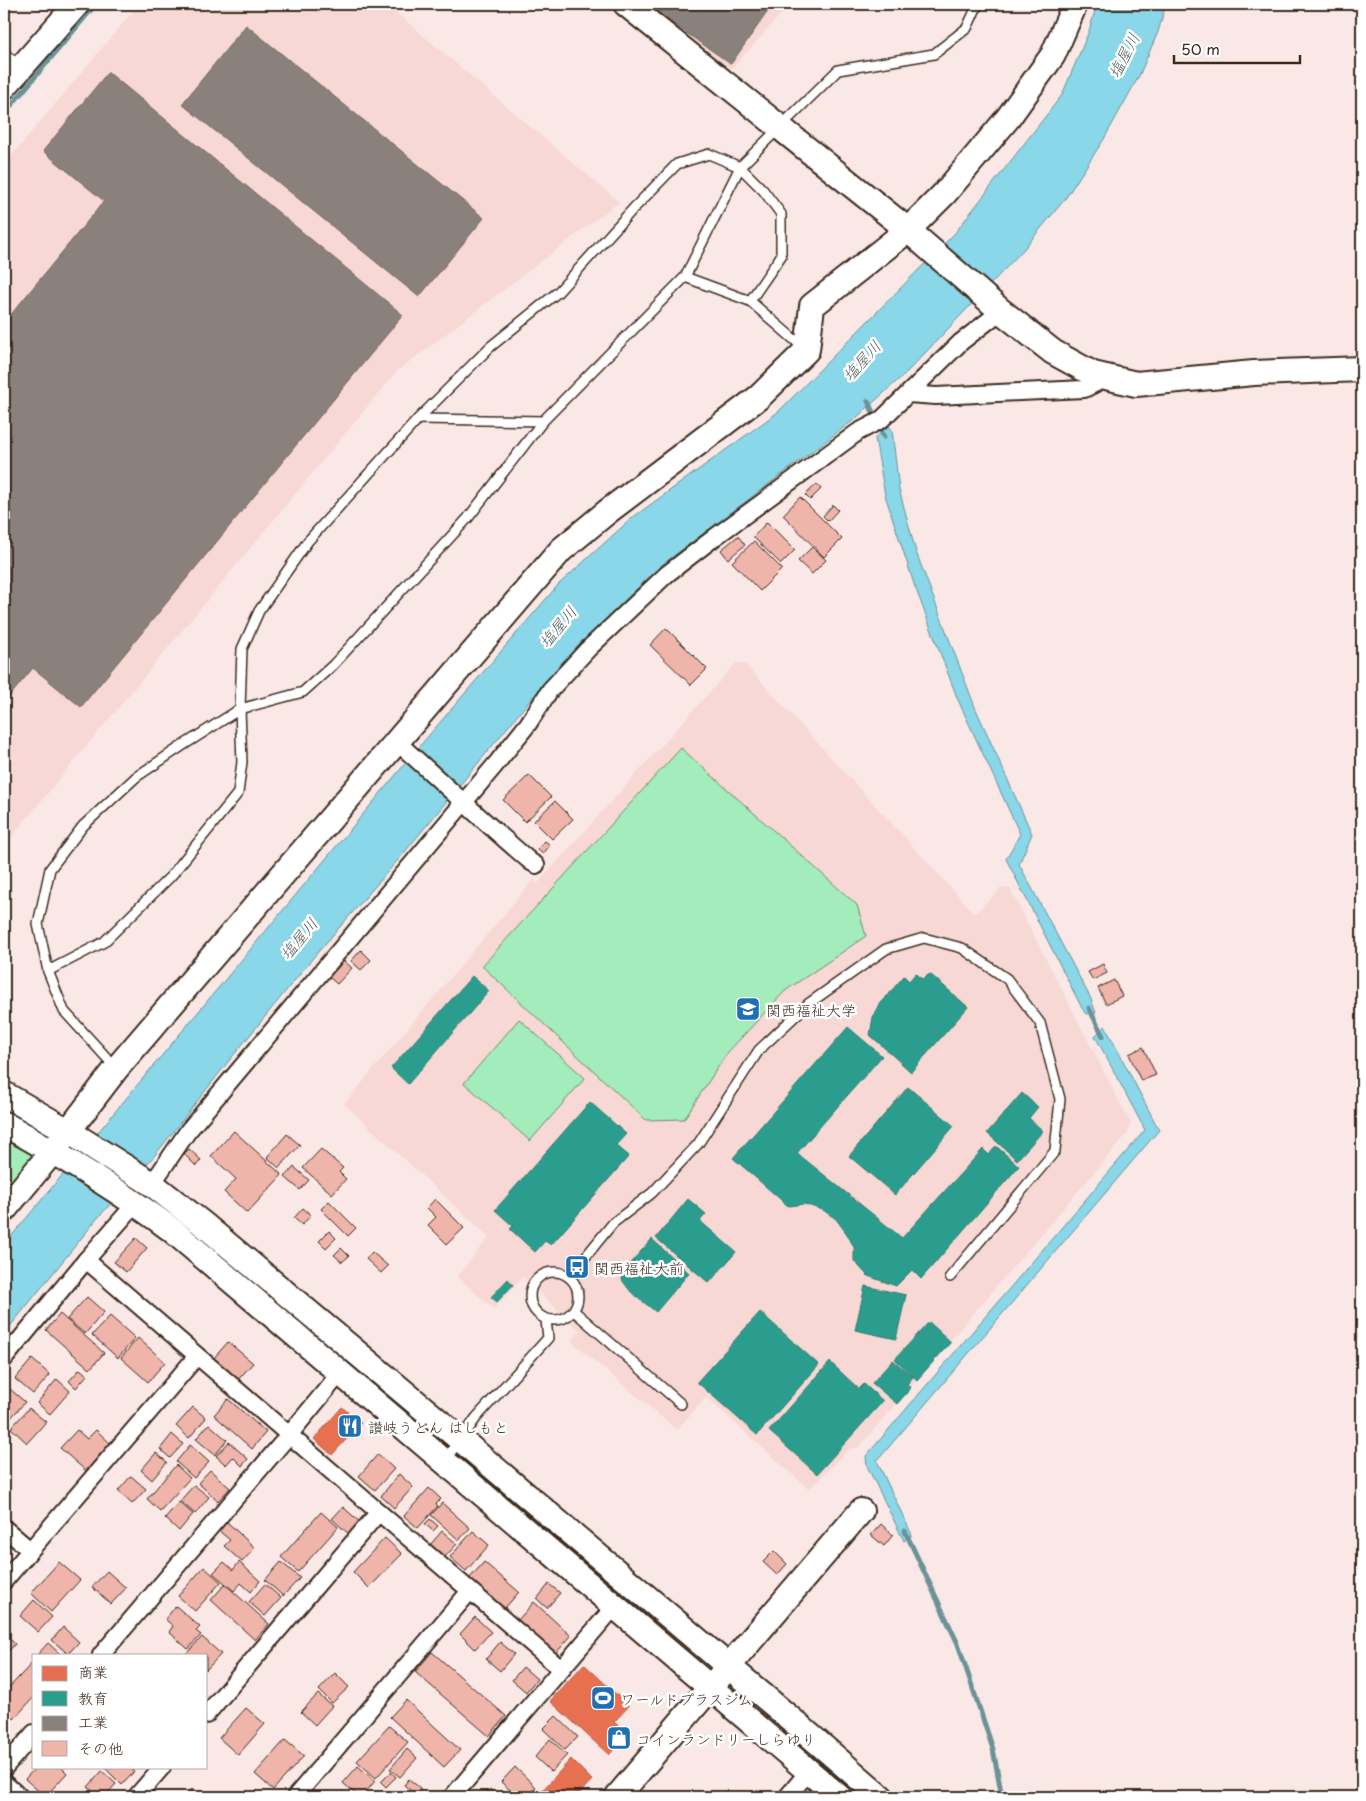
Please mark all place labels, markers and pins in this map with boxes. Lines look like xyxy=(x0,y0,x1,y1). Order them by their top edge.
school or university icon: 関西福祉大学 xyxy=(735,996,761,1022)
place label: 関西福祉大学 xyxy=(766,998,856,1021)
bus stop icon: 関西福祉大前 xyxy=(564,1254,590,1280)
place label: 関西福祉大前 xyxy=(594,1256,684,1279)
restaurant icon: 讃岐うどん はしもと xyxy=(337,1413,363,1439)
place label: 讃岐うどん はしもと xyxy=(368,1415,508,1438)
sports icon: ワールドプラスジム xyxy=(590,1685,616,1711)
place label: ワールドプラスジム xyxy=(620,1687,753,1710)
shop icon: コインランドリーしらゆり xyxy=(606,1725,632,1751)
place label: コインランドリーしらゆり xyxy=(636,1727,816,1750)

